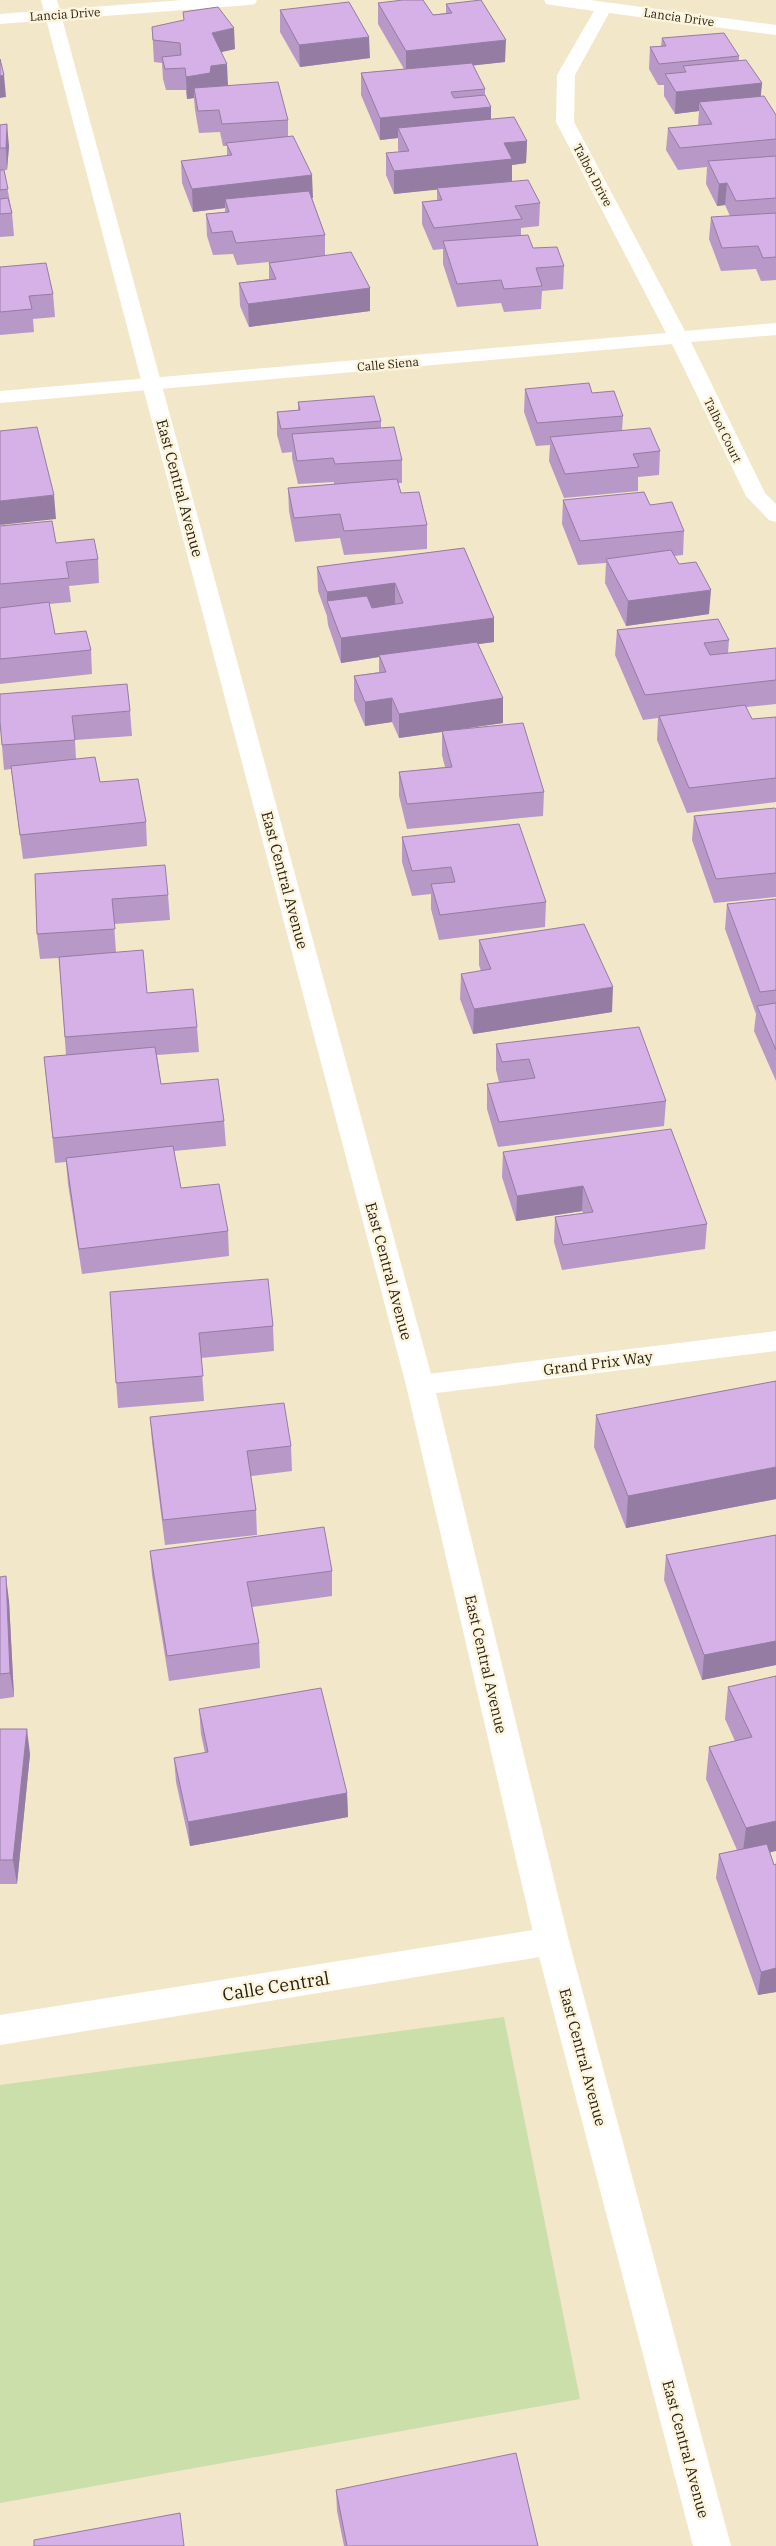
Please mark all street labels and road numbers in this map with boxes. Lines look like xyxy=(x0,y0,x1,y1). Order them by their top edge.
street label: Lancia Drive xyxy=(29,4,101,24)
street label: Lancia Drive xyxy=(643,5,715,29)
street label: Talbot Drive xyxy=(570,141,616,209)
street label: Calle Siena xyxy=(356,354,420,374)
street label: Talbot Court xyxy=(701,395,745,465)
street label: East Central Avenue xyxy=(152,417,208,559)
street label: East Central Avenue xyxy=(257,809,313,951)
street label: East Central Avenue xyxy=(361,1200,417,1342)
street label: Grand Prix Way xyxy=(542,1347,654,1379)
street label: East Central Avenue xyxy=(461,1593,511,1735)
street label: Calle Central xyxy=(221,1966,331,2006)
street label: East Central Avenue xyxy=(555,1986,611,2128)
street label: East Central Avenue xyxy=(658,2378,714,2520)

